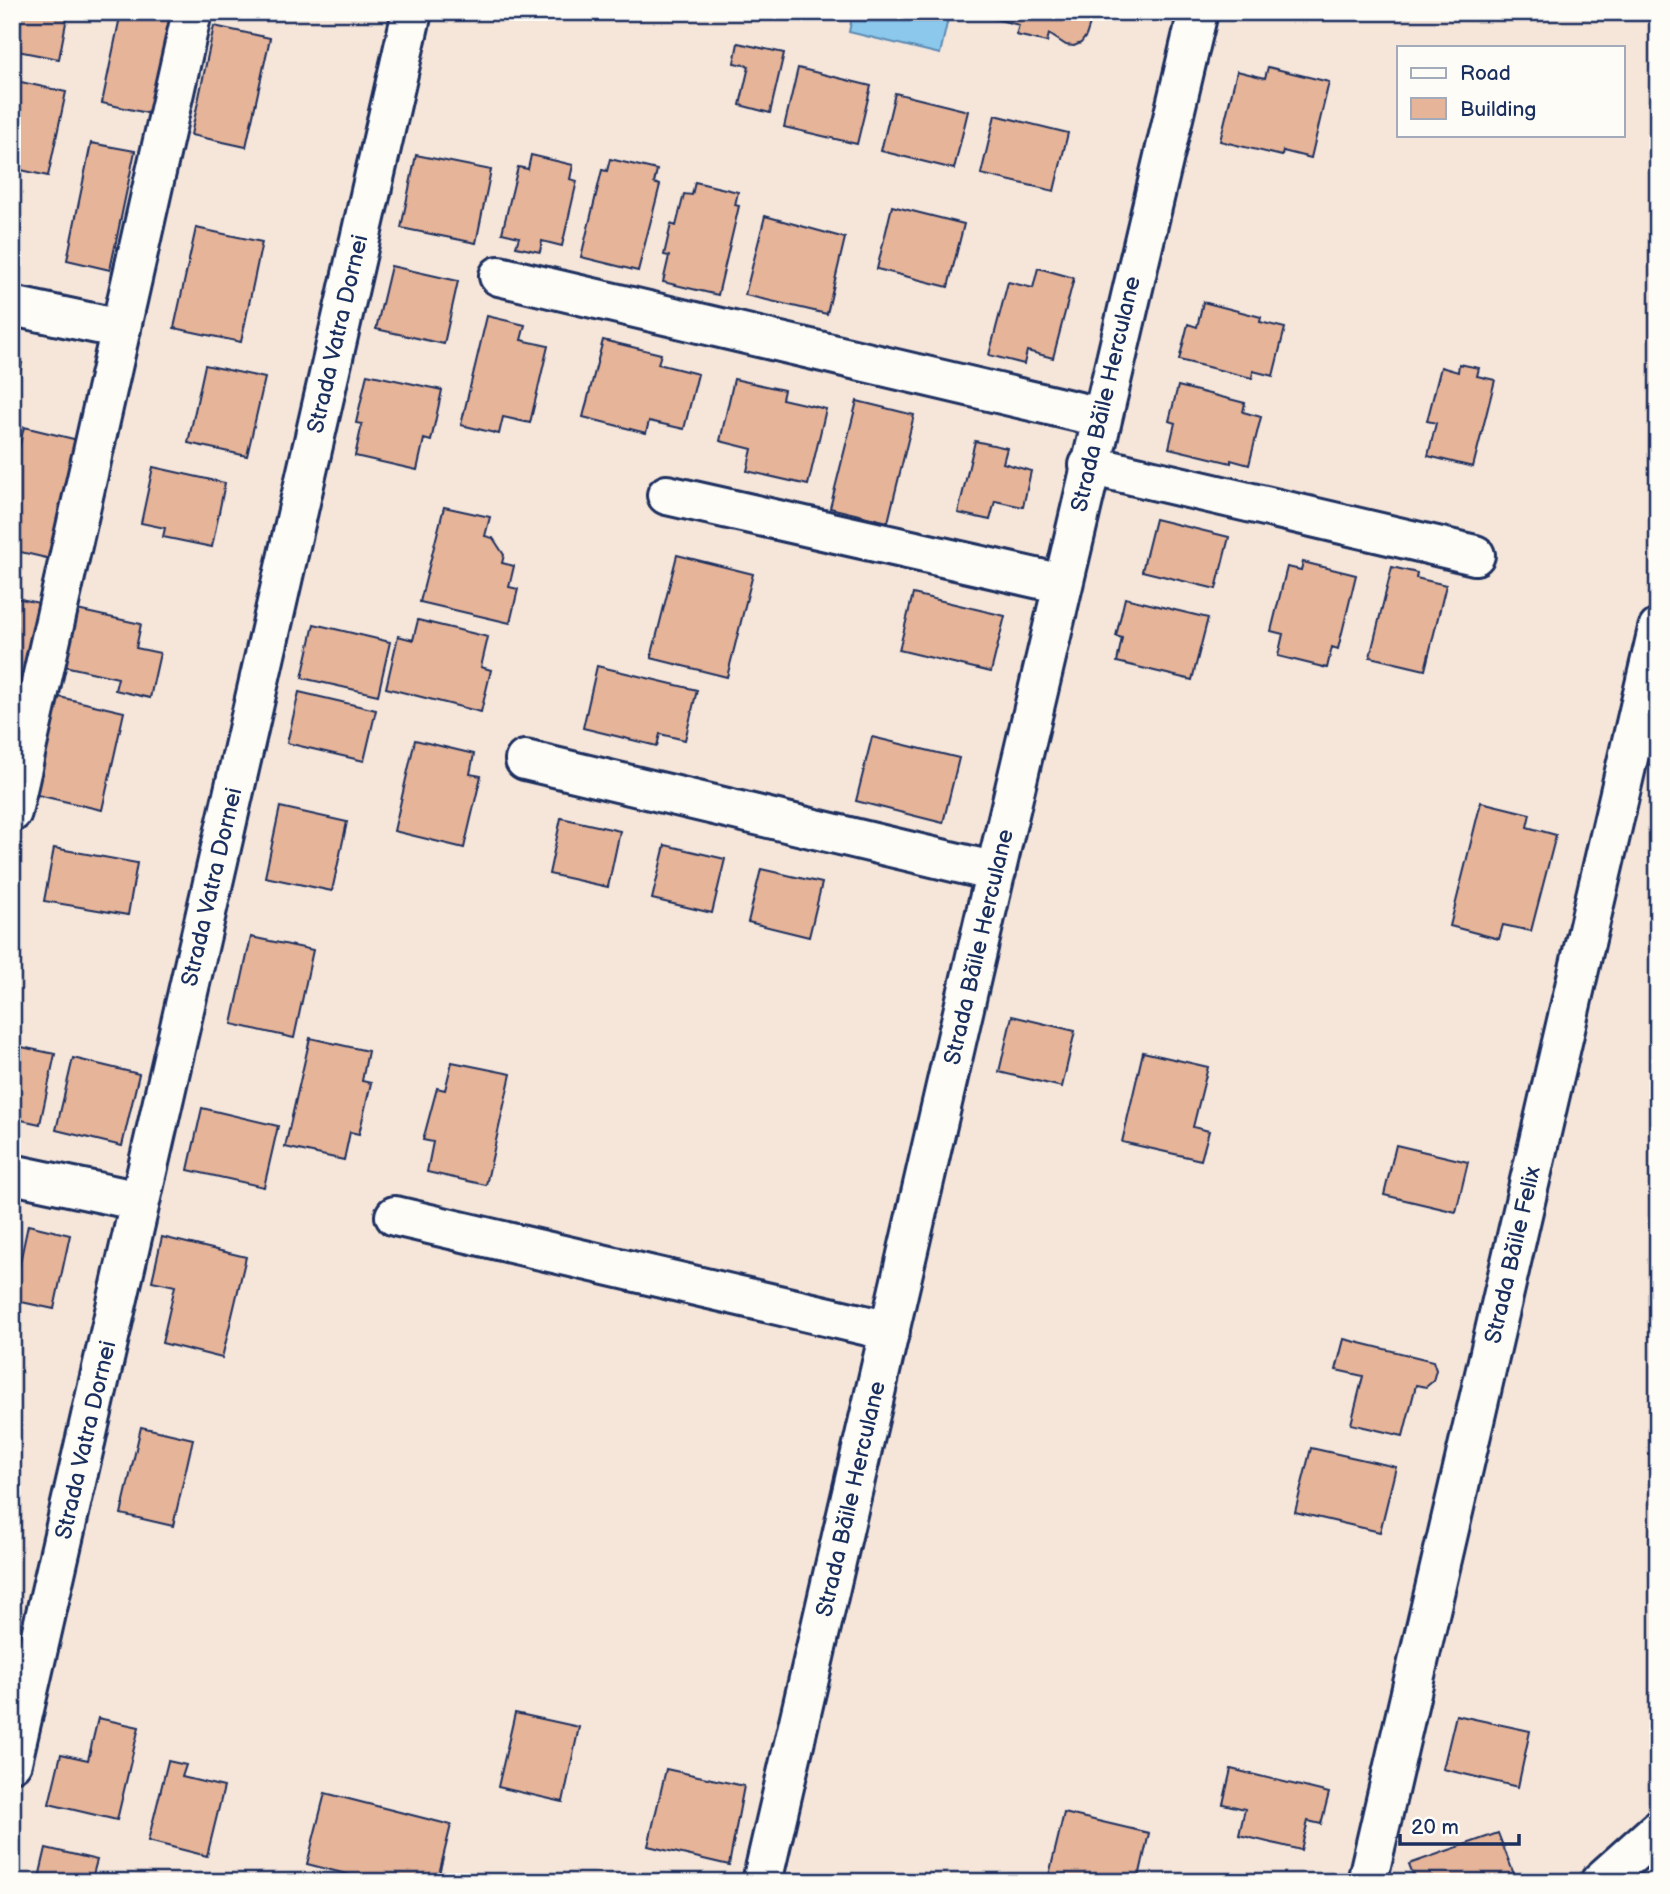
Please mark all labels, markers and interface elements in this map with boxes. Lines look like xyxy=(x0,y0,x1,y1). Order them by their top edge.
legend xyxy=(1397,46,1624,136)
text: Road xyxy=(1460,61,1511,86)
text: Building xyxy=(1460,97,1536,122)
street label: Strada Vatra Dornei xyxy=(302,232,374,436)
street label: Strada Băile Herculane xyxy=(1065,273,1147,515)
street label: Strada Vatra Dornei xyxy=(176,785,248,989)
street label: Strada Băile Herculane xyxy=(938,826,1020,1068)
street label: Strada Băile Felix xyxy=(1479,1163,1547,1346)
street label: Strada Vatra Dornei xyxy=(50,1338,122,1542)
street label: Strada Băile Herculane xyxy=(810,1378,892,1620)
scale bar xyxy=(1400,1803,1520,1847)
text: 20 m xyxy=(1411,1815,1459,1840)

